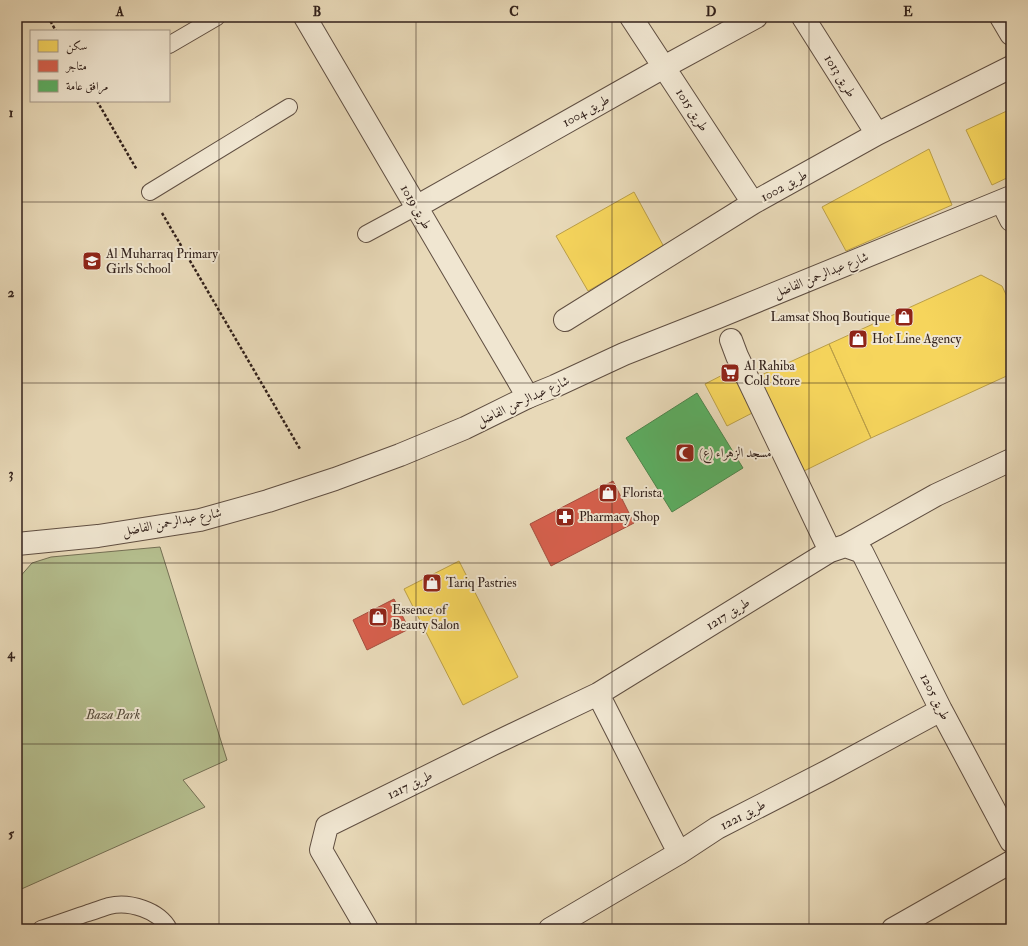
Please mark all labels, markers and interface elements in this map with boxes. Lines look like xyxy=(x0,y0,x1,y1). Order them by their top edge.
text: A xyxy=(115,4,125,20)
text: B xyxy=(313,4,321,20)
text: C xyxy=(509,4,519,20)
text: D xyxy=(706,4,717,20)
text: E xyxy=(903,4,913,20)
legend xyxy=(30,30,170,102)
text: سكن xyxy=(66,39,87,55)
street label: طريق 1013 xyxy=(821,52,859,100)
text: متاجر xyxy=(64,59,87,74)
text: مرافق عامة xyxy=(66,79,108,95)
street label: طريق 1015 xyxy=(672,86,712,134)
street label: طريق 1004 xyxy=(560,92,612,130)
text: 1 xyxy=(9,105,14,121)
street label: طريق 1002 xyxy=(758,167,810,205)
street label: طريق 1019 xyxy=(397,182,435,232)
place label: Al Muharraq Primary Girls School xyxy=(105,246,218,277)
street label: شارع عبدالرحمن الفاضل xyxy=(771,249,872,304)
school or university icon: Al Muharraq Primary Girls School xyxy=(81,250,103,272)
text: 2 xyxy=(8,285,15,301)
shop icon: Lamsat Shoq Boutique xyxy=(893,306,915,328)
place label: Lamsat Shoq Boutique xyxy=(771,309,891,325)
shop icon: Hot Line Agency xyxy=(847,328,869,350)
place label: Hot Line Agency xyxy=(872,331,961,348)
place label: Al Rahiba Cold Store xyxy=(743,358,801,389)
supermarket icon: Al Rahiba Cold Store xyxy=(719,362,741,384)
street label: شارع عبدالرحمن الفاضل xyxy=(474,372,573,432)
mosque icon: مسجد الزهراء (ع) xyxy=(674,442,696,464)
place label: مسجد الزهراء (ع) xyxy=(699,445,772,464)
text: 3 xyxy=(9,466,14,482)
shop icon: Florista xyxy=(597,482,619,504)
place label: Florista xyxy=(622,485,663,501)
street label: شارع عبدالرحمن الفاضل xyxy=(121,505,224,542)
pharmacy icon: Pharmacy Shop xyxy=(554,506,576,528)
place label: Pharmacy Shop xyxy=(579,509,660,526)
shop icon: Tariq Pastries xyxy=(421,572,443,594)
place label: Tariq Pastries xyxy=(446,575,517,591)
street label: طريق 1217 xyxy=(703,594,753,634)
place label: Essence of Beauty Salon xyxy=(392,602,460,634)
shop icon: Essence of Beauty Salon xyxy=(367,606,389,628)
text: 4 xyxy=(6,646,15,662)
street label: طريق 1205 xyxy=(916,671,954,723)
park label: Baza Park xyxy=(85,707,140,723)
street label: طريق 1217 xyxy=(385,767,435,803)
street label: طريق 1221 xyxy=(718,796,768,834)
text: 5 xyxy=(8,826,14,842)

